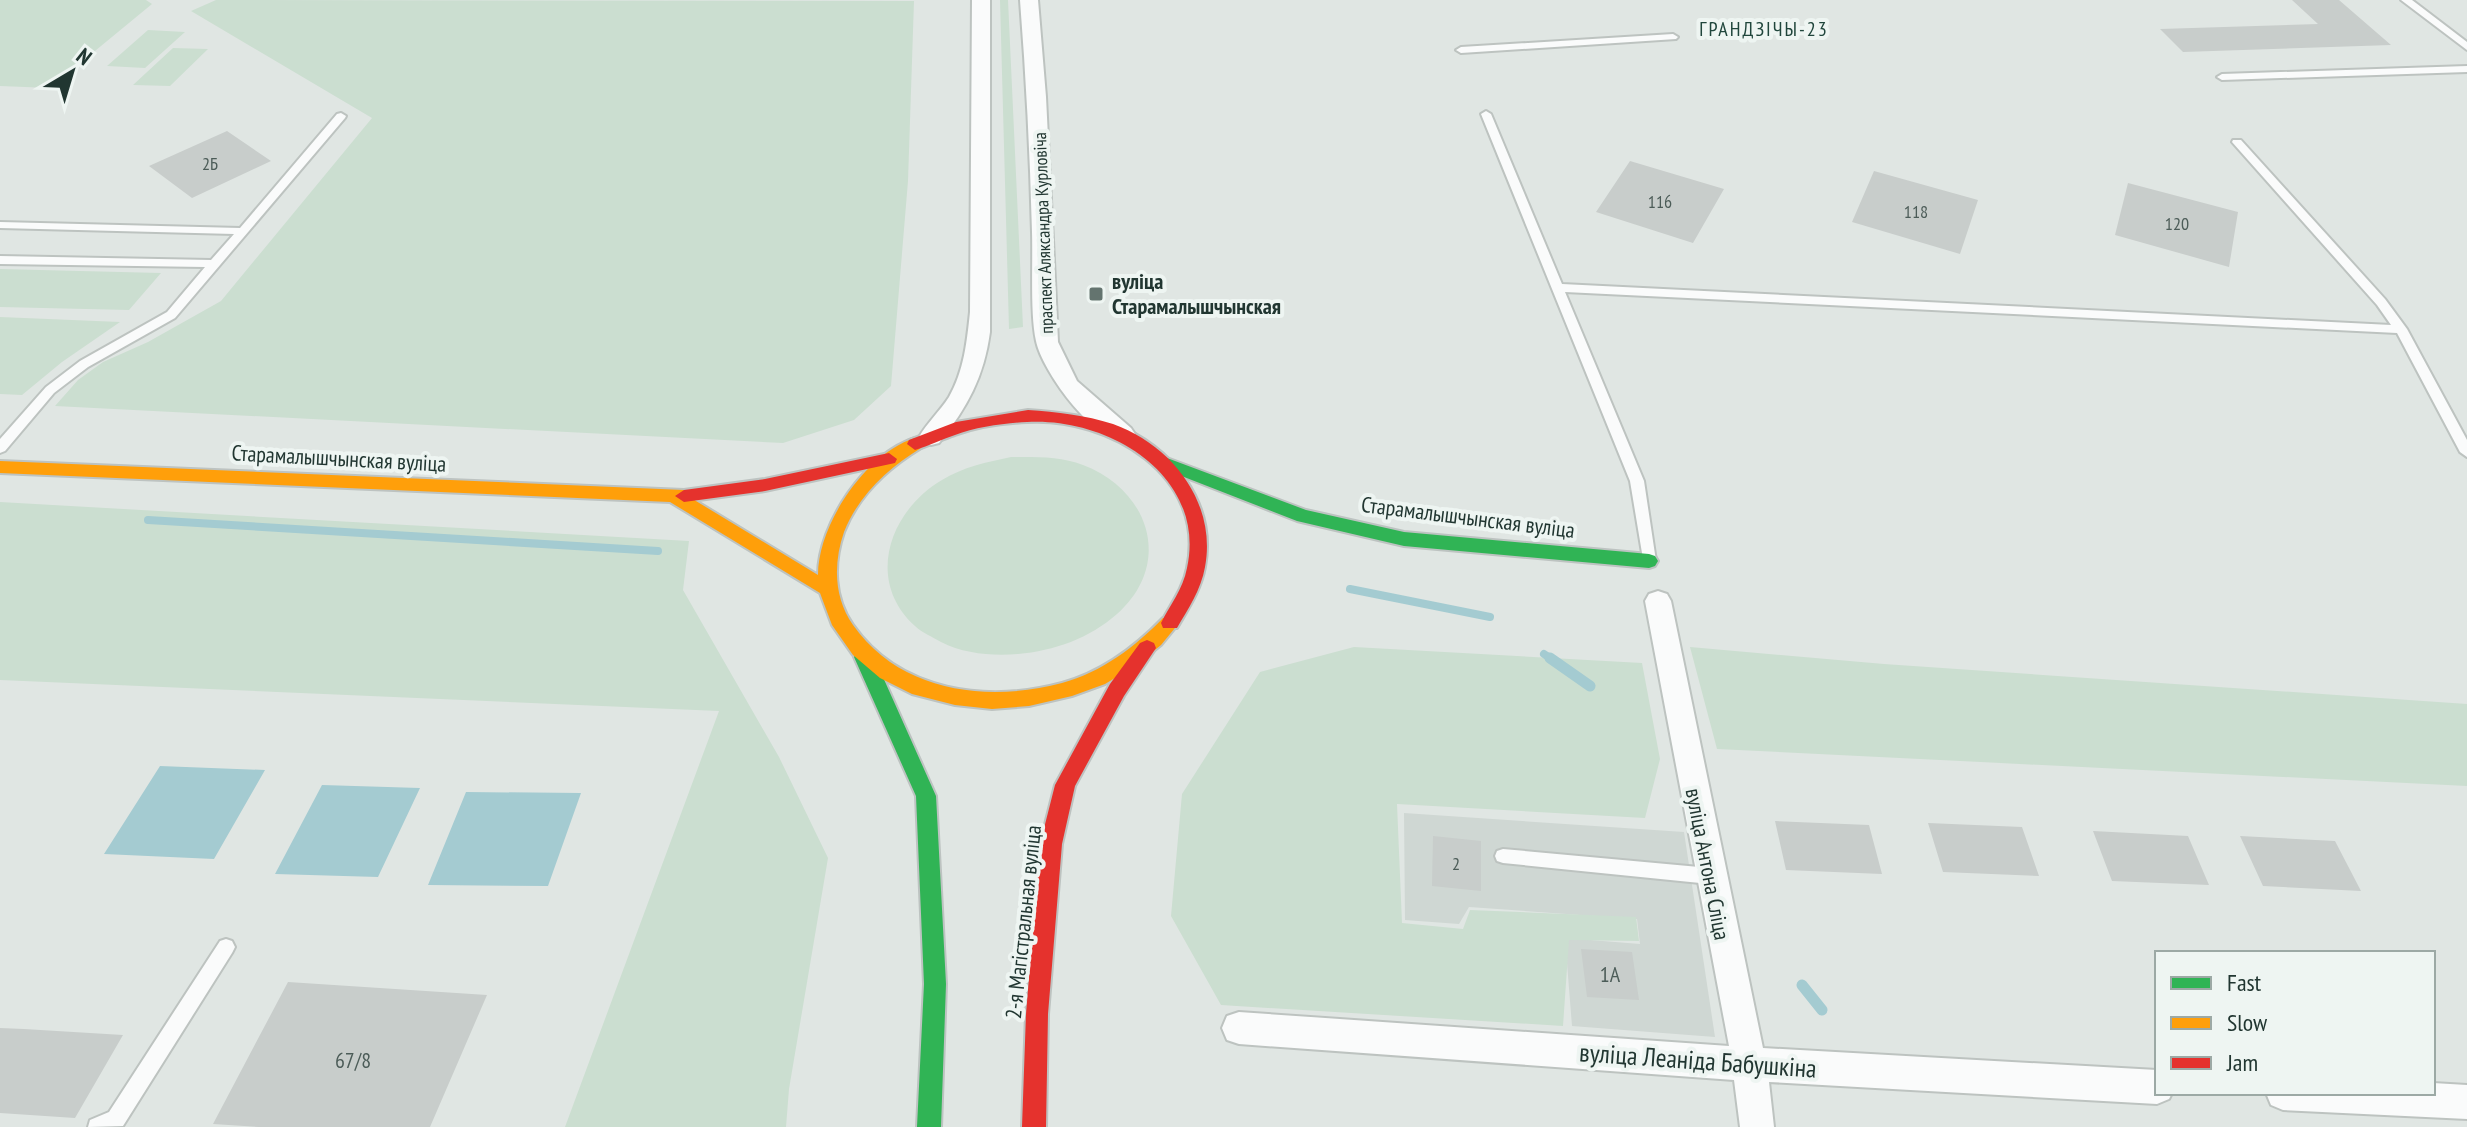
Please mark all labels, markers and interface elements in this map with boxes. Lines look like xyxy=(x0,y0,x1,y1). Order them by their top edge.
district label: ГРАНДЗІЧЫ-23 xyxy=(1699,16,1829,42)
north arrow xyxy=(32,32,112,112)
text: N xyxy=(71,42,98,71)
street label: праспект Аляксандра Курловіча xyxy=(1028,132,1058,334)
house number: 2Б xyxy=(202,152,218,175)
house number: 116 xyxy=(1648,190,1672,213)
house number: 118 xyxy=(1904,200,1928,223)
house number: 120 xyxy=(2165,212,2189,235)
place label: вуліца Старамалышчынская xyxy=(1112,267,1281,320)
marker: вуліца Старамалышчынская xyxy=(1087,285,1105,303)
street label: Старамалышчынская вуліца xyxy=(231,438,447,478)
street label: Старамалышчынская вуліца xyxy=(1360,490,1576,544)
street label: вуліца Антона Сліца xyxy=(1680,786,1736,942)
street label: 2-я Магістральная вуліца xyxy=(999,824,1047,1020)
house number: 2 xyxy=(1452,852,1460,875)
legend xyxy=(2155,951,2435,1095)
house number: 1А xyxy=(1600,960,1621,988)
text: Fast xyxy=(2227,967,2262,998)
text: Slow xyxy=(2227,1007,2268,1038)
street label: вуліца Леаніда Бабушкіна xyxy=(1578,1035,1818,1085)
house number: 67/8 xyxy=(335,1046,371,1074)
text: Jam xyxy=(2226,1047,2258,1078)

